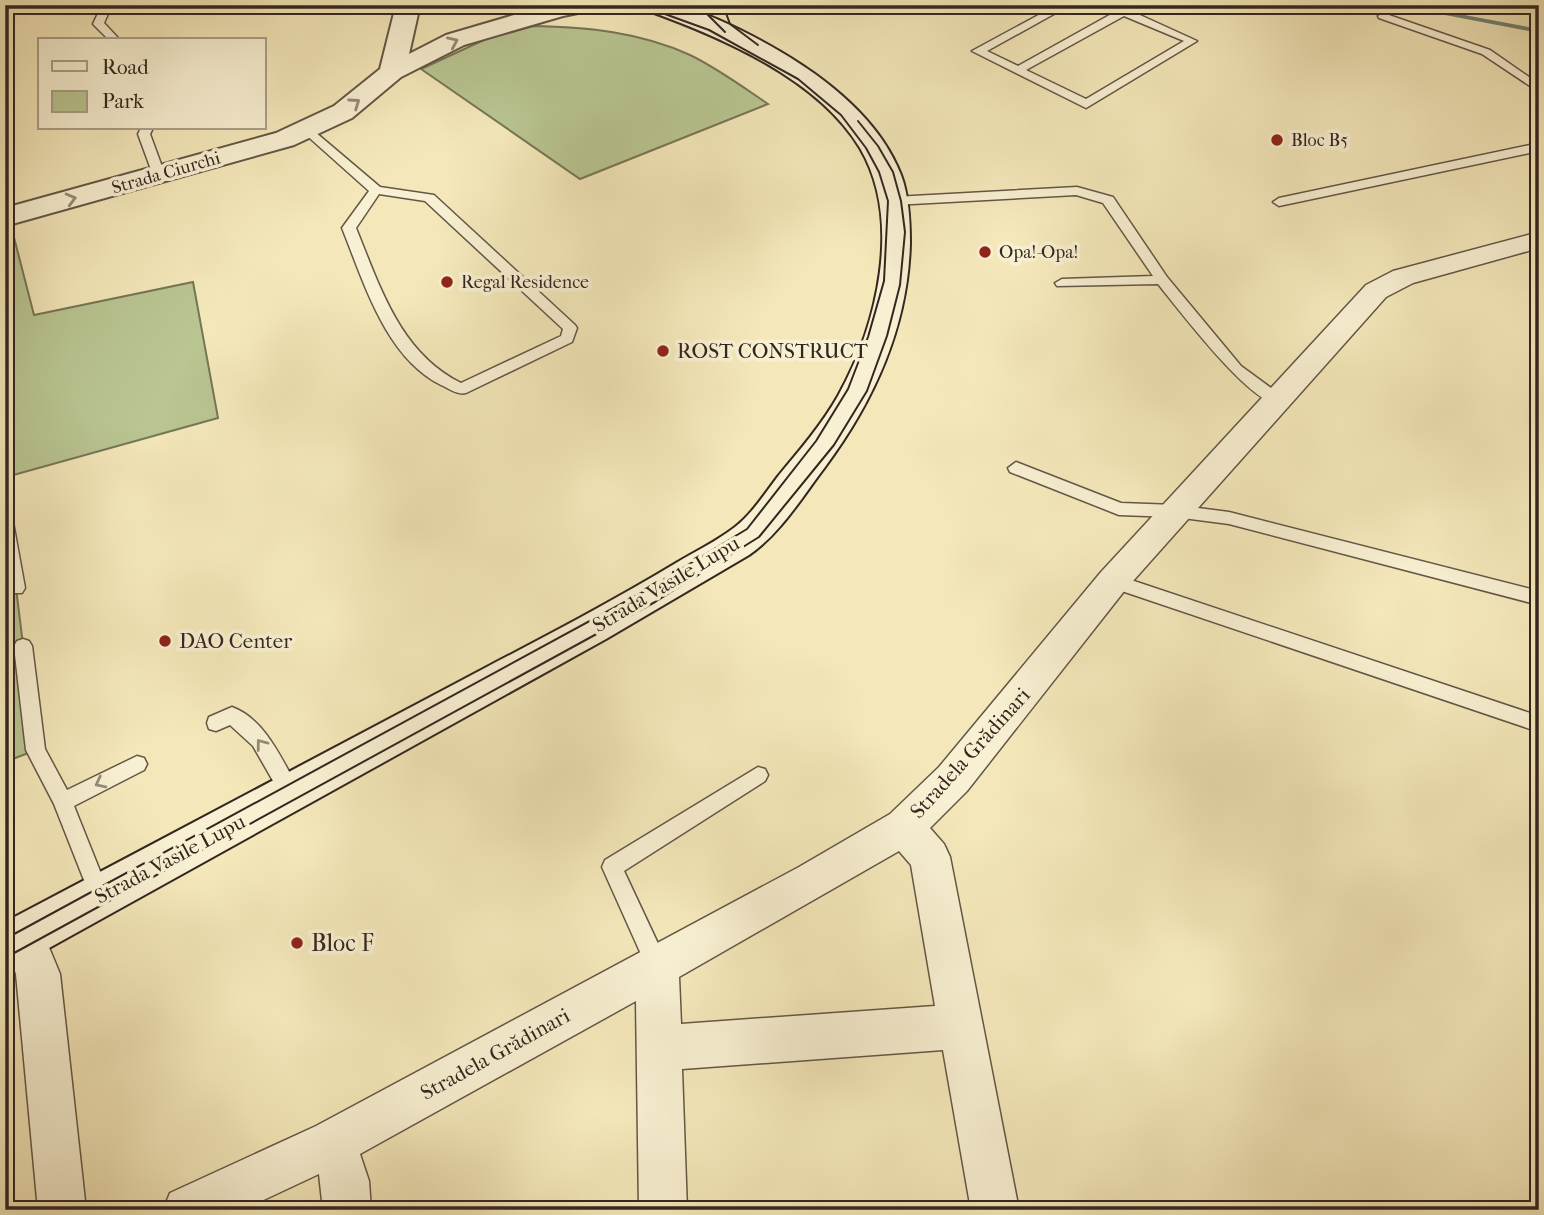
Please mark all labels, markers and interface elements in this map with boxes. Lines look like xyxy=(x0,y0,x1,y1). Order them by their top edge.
one-way arrow xyxy=(446,36,458,50)
legend xyxy=(38,38,266,130)
text: Road xyxy=(102,55,149,79)
text: Park xyxy=(102,89,144,113)
one-way arrow xyxy=(347,99,360,112)
place label: Bloc B5 xyxy=(1291,130,1348,151)
marker: Bloc B5 xyxy=(1269,132,1285,148)
street label: Strada Ciurchi xyxy=(109,147,223,199)
one-way arrow xyxy=(65,193,77,207)
place label: Opa!-Opa! xyxy=(999,242,1078,263)
marker: Opa!-Opa! xyxy=(977,244,993,260)
place label: Regal Residence xyxy=(461,272,589,293)
marker: Regal Residence xyxy=(439,274,455,290)
place label: ROST CONSTRUCT xyxy=(677,339,869,363)
marker: ROST CONSTRUCT xyxy=(655,343,671,359)
street label: Strada Vasile Lupu xyxy=(588,531,744,637)
place label: DAO Center xyxy=(179,629,292,653)
marker: DAO Center xyxy=(157,633,173,649)
street label: Stradela Grădinari xyxy=(905,683,1035,823)
one-way arrow xyxy=(257,739,269,752)
one-way arrow xyxy=(95,775,107,788)
street label: Strada Vasile Lupu xyxy=(91,809,249,909)
place label: Bloc F xyxy=(311,929,374,957)
marker: Bloc F xyxy=(289,935,305,951)
street label: Stradela Grădinari xyxy=(416,1003,574,1105)

